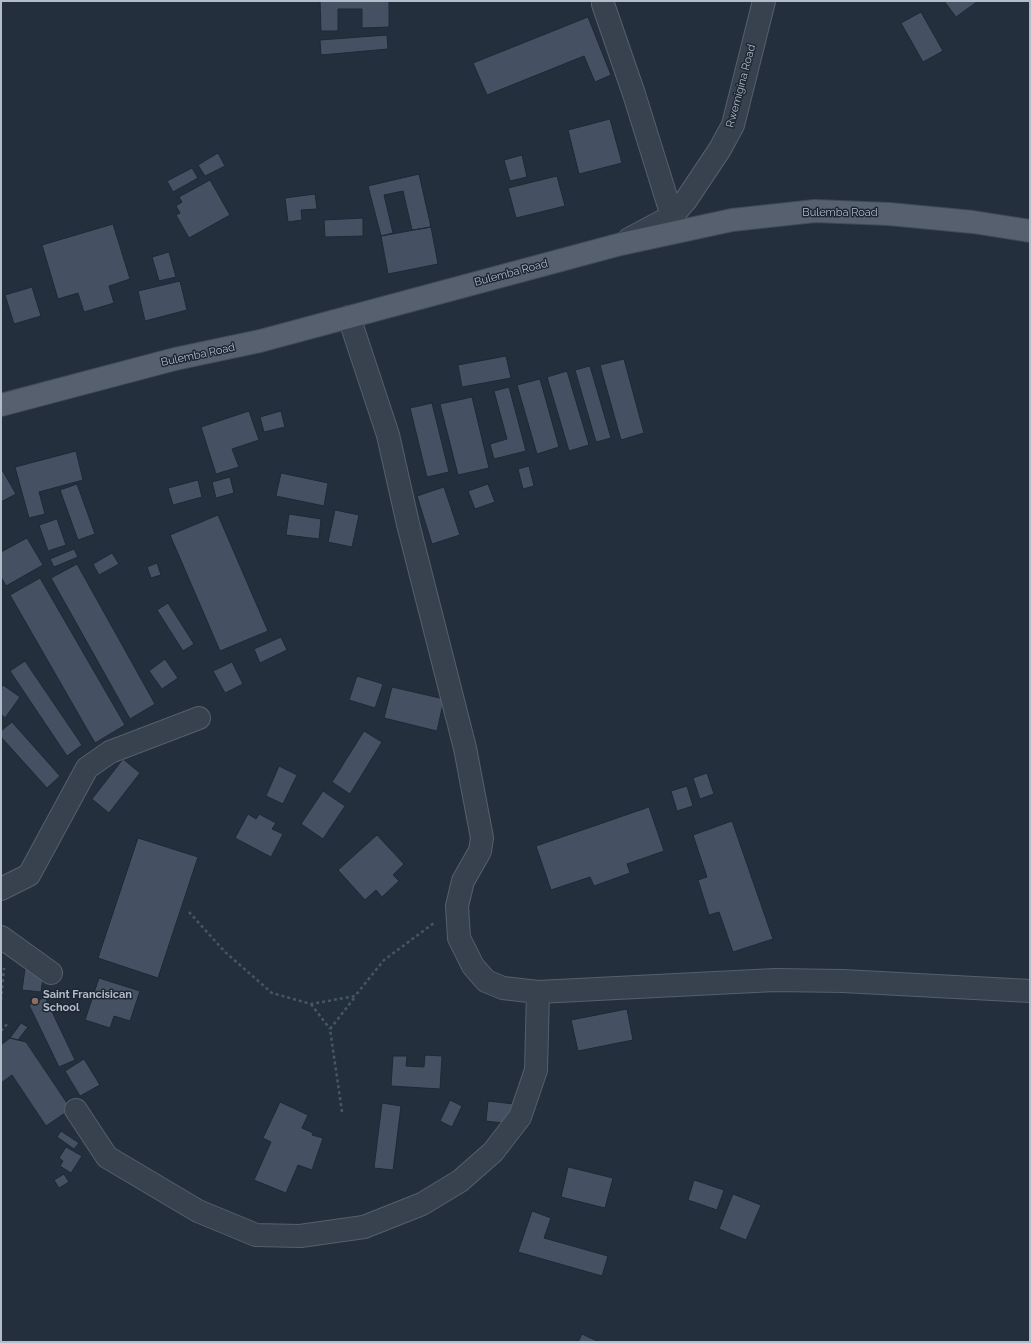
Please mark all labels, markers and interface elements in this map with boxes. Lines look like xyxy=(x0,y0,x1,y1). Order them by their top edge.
street label: Rwemigina Road xyxy=(724,43,758,129)
street label: Bulemba Road xyxy=(802,206,878,220)
street label: Bulemba Road xyxy=(473,257,549,289)
street label: Bulemba Road xyxy=(160,341,236,369)
place label: Saint Francisican School xyxy=(43,988,132,1014)
marker: Saint Francisican School xyxy=(30,996,40,1006)

